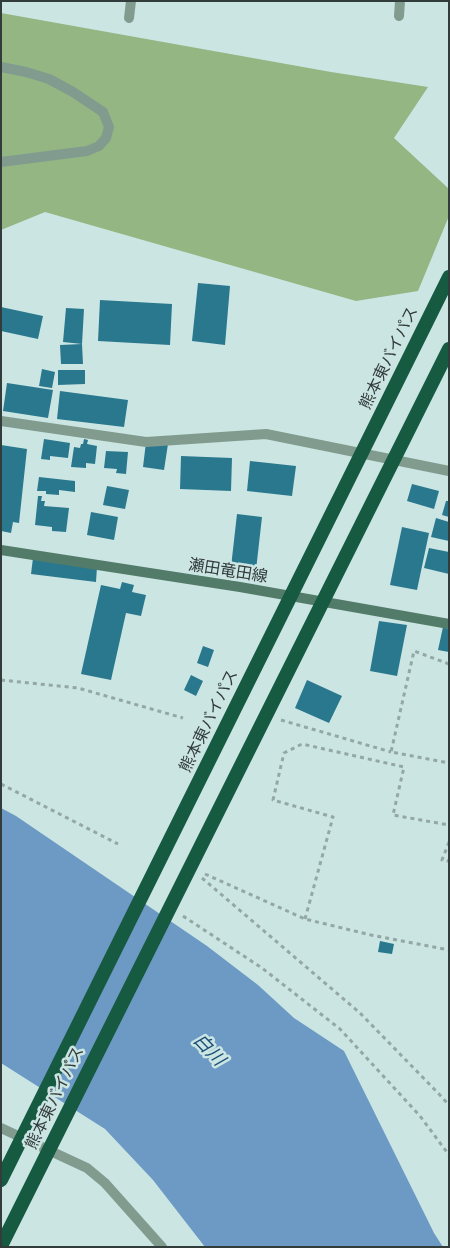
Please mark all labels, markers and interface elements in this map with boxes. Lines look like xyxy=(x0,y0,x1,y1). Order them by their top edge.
street label: 熊本東バイパス xyxy=(356,303,422,413)
street label: 瀬田竜田線 xyxy=(187,555,269,587)
street label: 熊本東バイパス xyxy=(176,666,242,776)
water label: 白川 xyxy=(189,1030,229,1070)
street label: 熊本東バイパス xyxy=(22,1043,88,1153)

